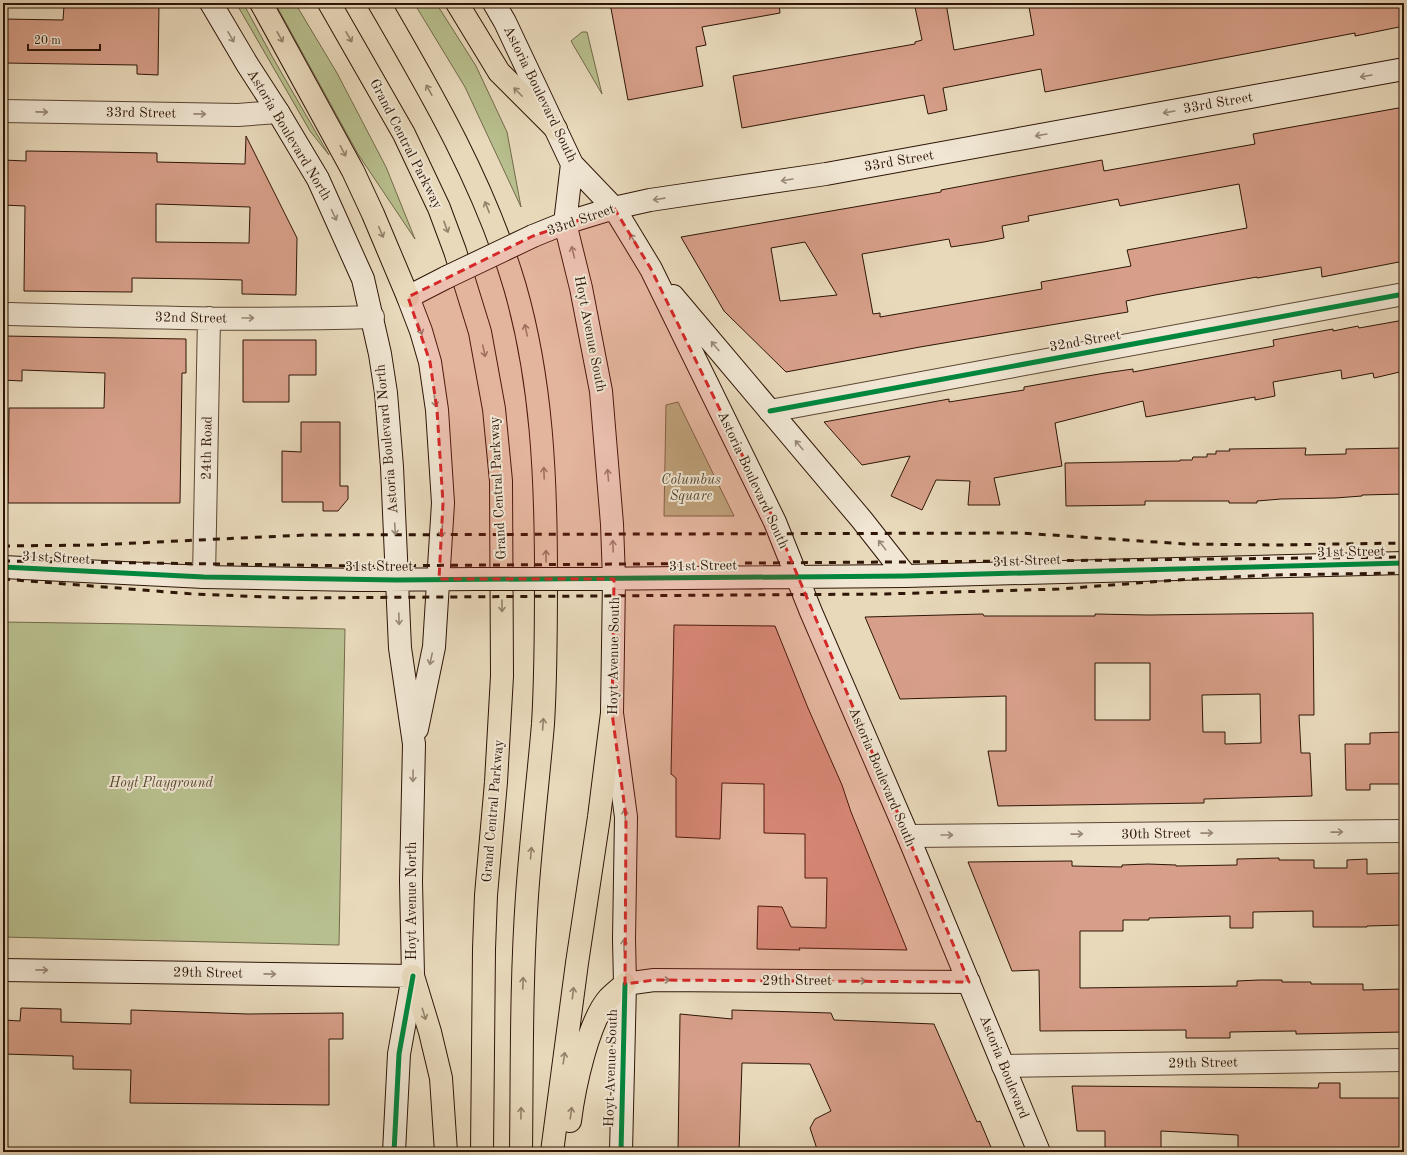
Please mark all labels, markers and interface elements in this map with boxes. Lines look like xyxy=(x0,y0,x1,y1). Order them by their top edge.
street label: Astoria Boulevard South xyxy=(501,24,579,165)
scale bar xyxy=(28,26,100,52)
one-way arrow xyxy=(227,31,235,43)
one-way arrow xyxy=(277,31,284,43)
one-way arrow xyxy=(345,31,353,43)
text: 20 m xyxy=(34,35,61,47)
street label: Astoria Boulevard North xyxy=(244,67,334,203)
one-way arrow xyxy=(1360,72,1373,80)
street label: Grand Central Parkway xyxy=(367,77,445,212)
one-way arrow xyxy=(425,84,433,96)
one-way arrow xyxy=(513,87,523,97)
street label: 33rd Street xyxy=(1182,90,1254,116)
street label: 33rd Street xyxy=(106,105,176,121)
one-way arrow xyxy=(35,108,48,116)
one-way arrow xyxy=(1163,108,1176,116)
one-way arrow xyxy=(193,110,206,118)
one-way arrow xyxy=(1035,131,1048,139)
one-way arrow xyxy=(339,145,347,157)
street label: 33rd Street xyxy=(863,148,935,174)
one-way arrow xyxy=(781,176,794,184)
one-way arrow xyxy=(652,195,665,203)
one-way arrow xyxy=(482,201,490,213)
street label: 33rd Street xyxy=(545,202,617,238)
one-way arrow xyxy=(331,208,338,220)
one-way arrow xyxy=(443,220,451,232)
one-way arrow xyxy=(377,226,385,238)
one-way arrow xyxy=(628,233,636,245)
one-way arrow xyxy=(568,246,576,259)
street label: Hoyt Avenue South xyxy=(572,275,608,394)
street label: 32nd Street xyxy=(155,310,227,326)
one-way arrow xyxy=(241,314,254,322)
one-way arrow xyxy=(416,323,424,335)
one-way arrow xyxy=(521,324,529,337)
street label: 32nd Street xyxy=(1048,328,1122,354)
one-way arrow xyxy=(711,341,720,351)
one-way arrow xyxy=(480,344,488,357)
street label: Astoria Boulevard North xyxy=(373,363,401,514)
one-way arrow xyxy=(431,394,439,407)
street label: Astoria Boulevard South xyxy=(715,409,791,551)
street label: Grand Central Parkway xyxy=(487,415,509,560)
street label: 24th Road xyxy=(199,416,215,480)
one-way arrow xyxy=(794,440,803,451)
one-way arrow xyxy=(541,467,548,480)
one-way arrow xyxy=(605,469,612,482)
park label: Columbus Square xyxy=(661,473,721,504)
one-way arrow xyxy=(391,522,398,535)
one-way arrow xyxy=(438,524,445,537)
one-way arrow xyxy=(609,540,617,553)
one-way arrow xyxy=(878,540,886,551)
street label: 31st Street xyxy=(1317,544,1385,560)
street label: 31st Street xyxy=(22,549,91,567)
one-way arrow xyxy=(542,550,550,563)
street label: 31st Street xyxy=(993,553,1061,569)
street label: 31st Street xyxy=(669,558,737,574)
street label: 31st Street xyxy=(345,560,413,574)
street label: Hoyt Avenue South xyxy=(606,596,622,715)
one-way arrow xyxy=(498,599,506,612)
one-way arrow xyxy=(395,612,403,625)
one-way arrow xyxy=(427,653,435,666)
street label: Astoria Boulevard South xyxy=(846,705,918,849)
one-way arrow xyxy=(539,718,546,731)
street label: Grand Central Parkway xyxy=(480,738,506,883)
one-way arrow xyxy=(409,769,417,782)
park label: Hoyt Playground xyxy=(108,776,213,791)
one-way arrow xyxy=(621,809,629,822)
street label: 30th Street xyxy=(1121,826,1191,842)
one-way arrow xyxy=(1330,828,1343,836)
one-way arrow xyxy=(1200,829,1213,837)
one-way arrow xyxy=(1070,830,1083,838)
one-way arrow xyxy=(940,831,953,839)
street label: Hoyt Avenue North xyxy=(405,841,419,960)
one-way arrow xyxy=(527,847,534,860)
one-way arrow xyxy=(621,939,628,952)
street label: 29th Street xyxy=(173,965,243,981)
one-way arrow xyxy=(35,966,48,974)
one-way arrow xyxy=(263,970,276,978)
street label: 29th Street xyxy=(762,974,832,988)
one-way arrow xyxy=(657,976,670,984)
one-way arrow xyxy=(520,977,527,990)
one-way arrow xyxy=(853,977,866,985)
one-way arrow xyxy=(569,987,577,1000)
one-way arrow xyxy=(421,1007,428,1020)
street label: Hoyt Avenue South xyxy=(602,1008,620,1127)
street label: Astoria Boulevard xyxy=(977,1013,1031,1121)
one-way arrow xyxy=(560,1052,568,1065)
street label: 29th Street xyxy=(1168,1055,1238,1071)
one-way arrow xyxy=(517,1107,525,1120)
one-way arrow xyxy=(567,1107,575,1120)

